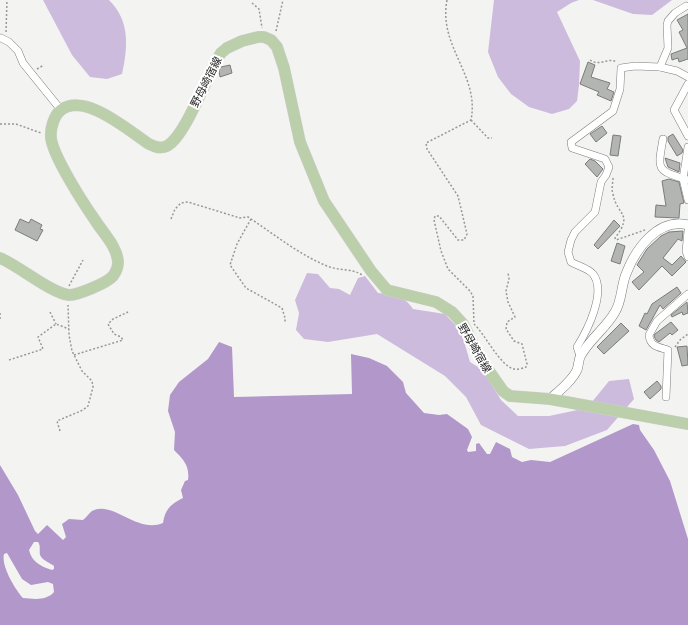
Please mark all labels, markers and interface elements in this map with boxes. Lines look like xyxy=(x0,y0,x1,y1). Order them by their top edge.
street label: 野母崎宿線 xyxy=(188,55,225,110)
street label: 野母崎宿線 xyxy=(455,321,494,375)

